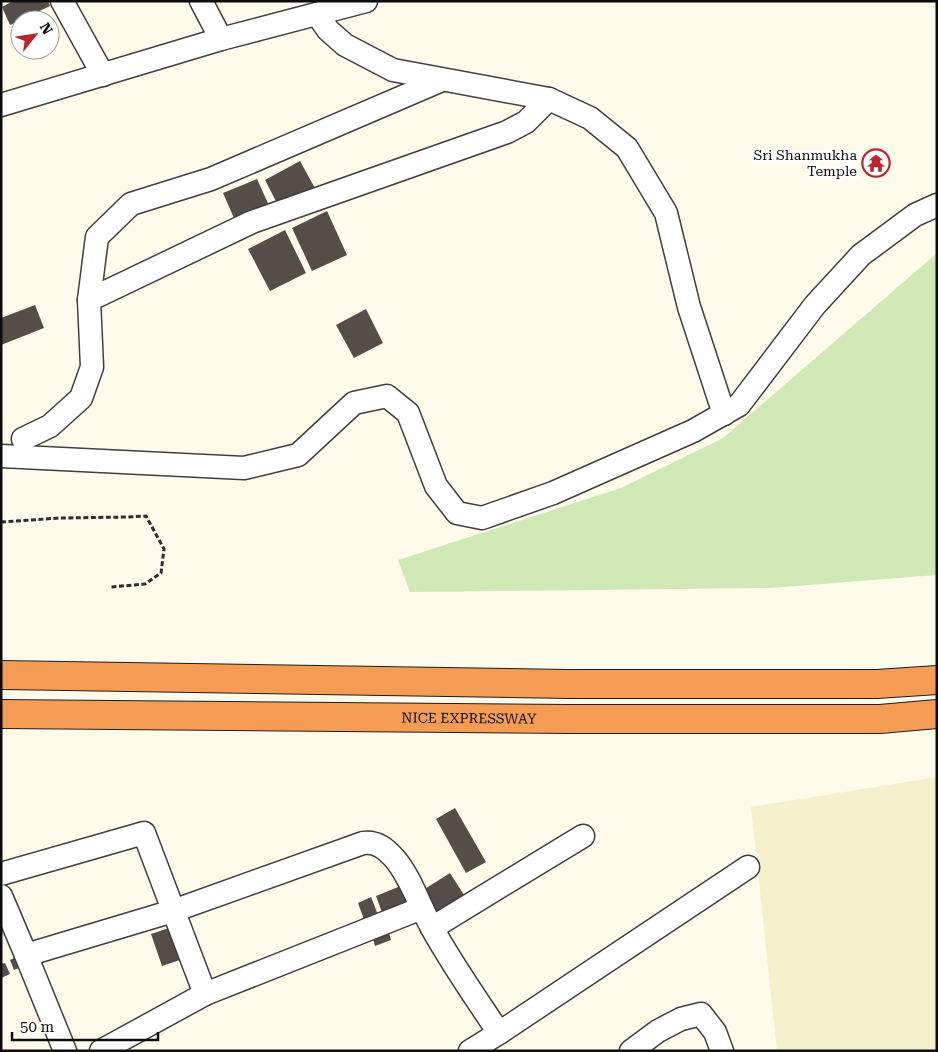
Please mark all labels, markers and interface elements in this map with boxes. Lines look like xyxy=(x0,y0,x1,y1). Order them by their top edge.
north arrow xyxy=(10,10,60,60)
text: N xyxy=(37,20,56,37)
place label: Sri Shanmukha Temple xyxy=(754,147,857,179)
temple icon: Sri Shanmukha Temple xyxy=(861,148,891,178)
street label: NICE EXPRESSWAY xyxy=(401,710,537,727)
scale bar xyxy=(12,1010,159,1042)
text: 50 m xyxy=(20,1018,55,1036)

